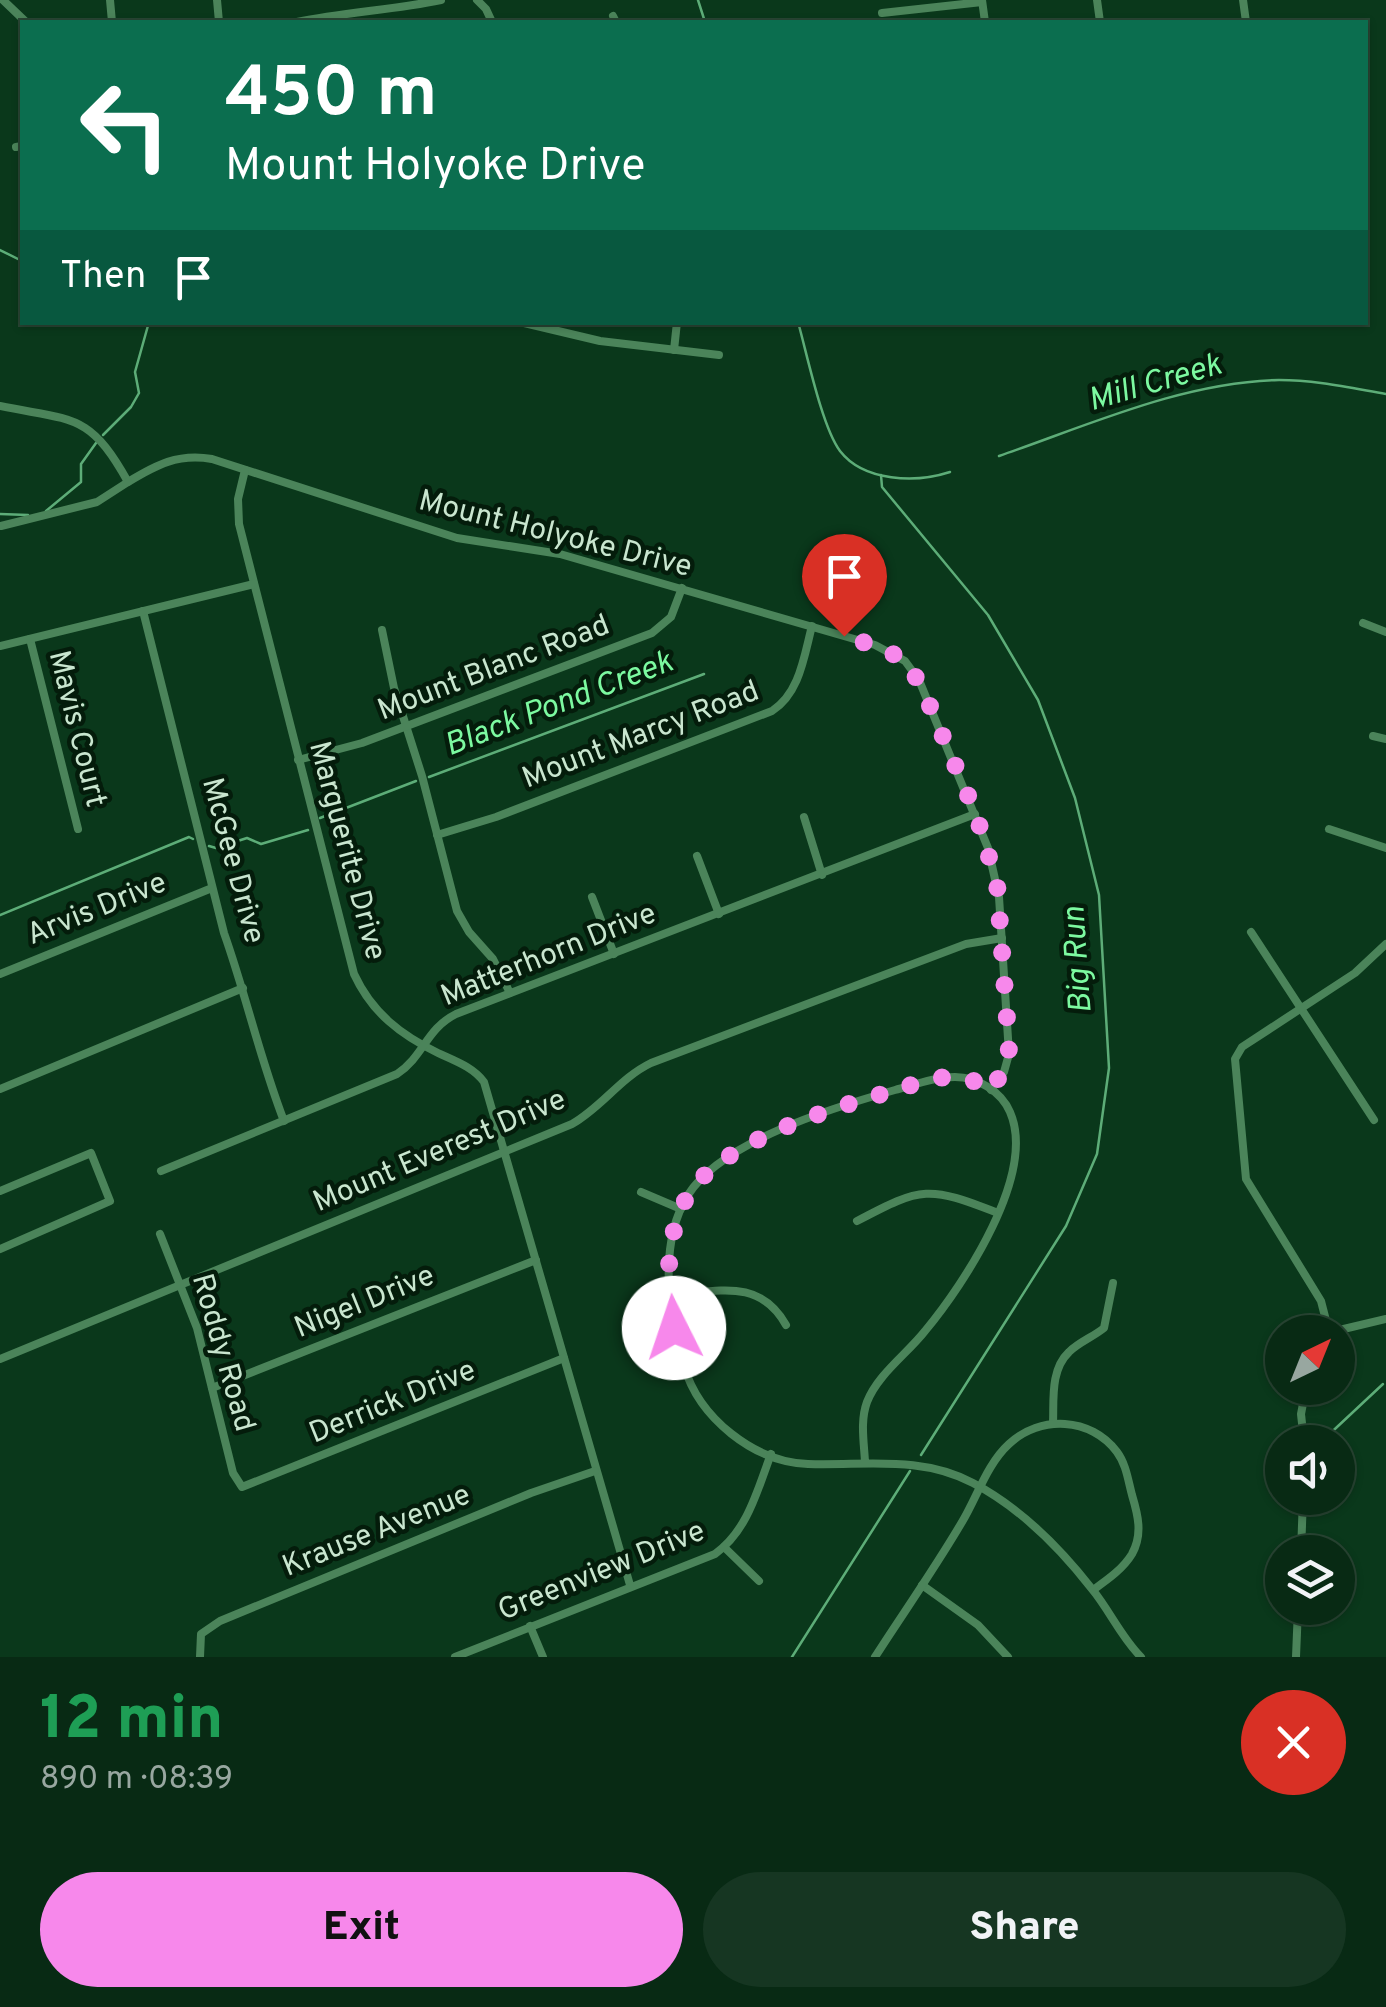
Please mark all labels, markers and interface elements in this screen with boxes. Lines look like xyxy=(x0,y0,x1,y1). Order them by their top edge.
text: 450 m xyxy=(225,52,437,141)
icon: left xyxy=(60,60,190,190)
text: Mount Holyoke Drive xyxy=(225,139,645,196)
icon: arrive xyxy=(166,250,221,305)
text: Then xyxy=(60,253,146,302)
water label: Mill Creek xyxy=(1084,346,1227,422)
street label: Mount Holyoke Drive xyxy=(415,483,695,587)
pin xyxy=(802,534,887,637)
icon: arrive xyxy=(817,549,872,604)
street label: Mount Blanc Road xyxy=(373,608,615,730)
water label: Black Pond Creek xyxy=(439,643,680,767)
street label: Mavis Court xyxy=(39,647,113,811)
street label: Mount Marcy Road xyxy=(517,674,765,798)
street label: Marguerite Drive xyxy=(299,738,393,964)
street label: McGee Drive xyxy=(192,774,272,948)
street label: Arvis Drive xyxy=(22,865,172,955)
street label: Matterhorn Drive xyxy=(436,896,662,1016)
water label: Big Run xyxy=(1055,904,1103,1015)
street label: Mount Everest Drive xyxy=(308,1082,572,1222)
street label: Nigel Drive xyxy=(290,1258,440,1348)
street label: Roddy Road xyxy=(182,1270,262,1436)
position arrow xyxy=(622,1276,726,1380)
north arrow xyxy=(1265,1315,1355,1405)
map controls xyxy=(1265,1315,1355,1625)
street label: Derrick Drive xyxy=(304,1353,482,1453)
button: sound xyxy=(1265,1425,1355,1515)
street label: Krause Avenue xyxy=(278,1477,476,1587)
street label: Greenview Drive xyxy=(493,1514,711,1630)
button: layers xyxy=(1265,1535,1355,1625)
text: 12 min xyxy=(40,1684,223,1760)
button: close xyxy=(1241,1690,1346,1795)
text: 890 m · 08:39 xyxy=(40,1760,233,1800)
button: Exit xyxy=(40,1872,683,1987)
button: Share xyxy=(703,1872,1346,1987)

